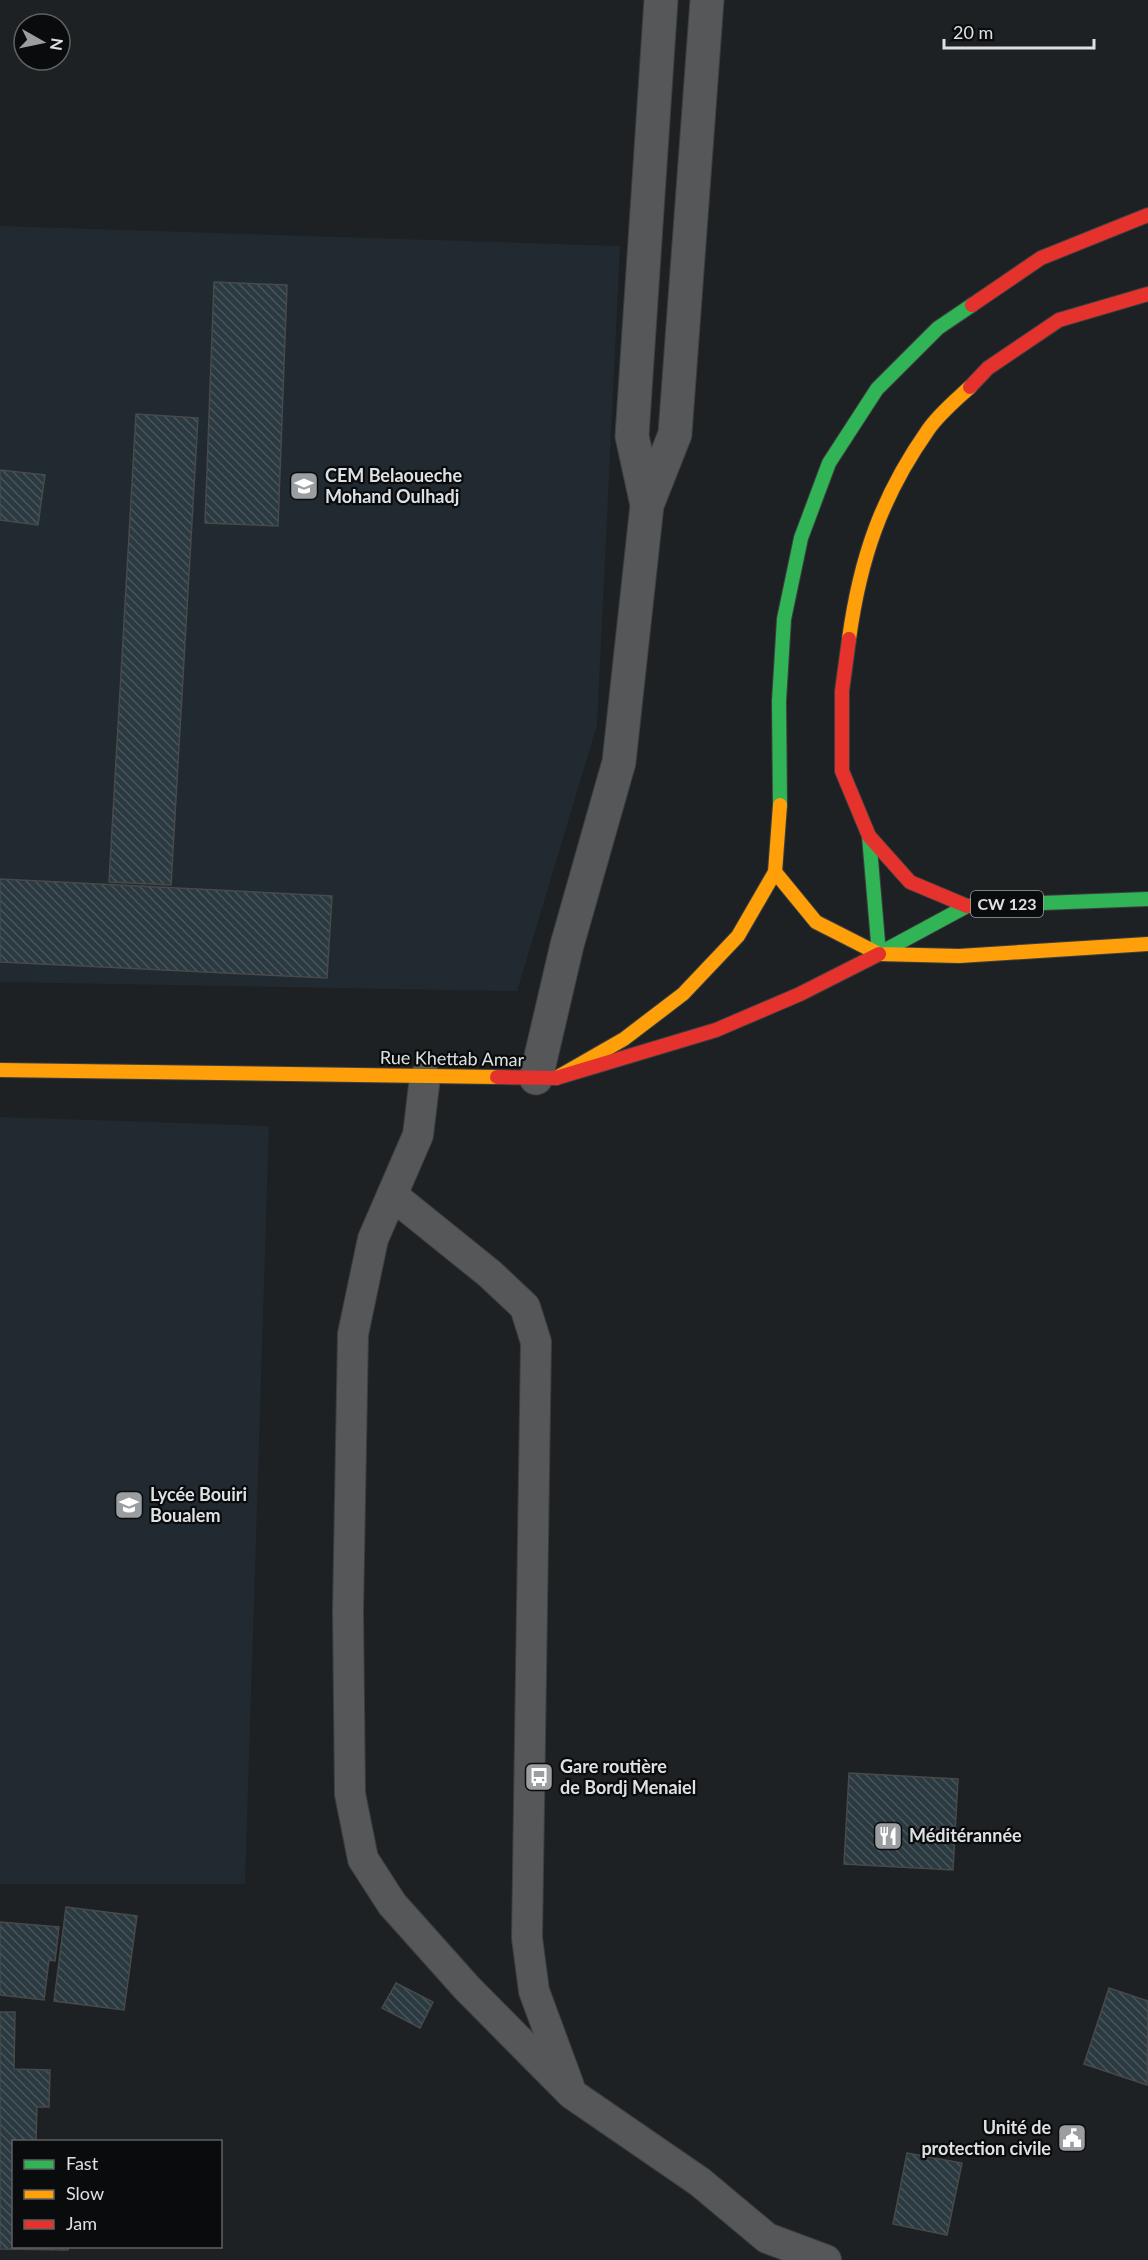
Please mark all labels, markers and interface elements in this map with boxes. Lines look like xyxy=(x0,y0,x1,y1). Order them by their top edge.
north arrow xyxy=(12,12,72,72)
scale bar xyxy=(944,12,1094,50)
text: 20 m xyxy=(953,21,993,43)
text: N xyxy=(47,37,68,52)
place label: CEM Belaoueche Mohand Oulhadj xyxy=(325,464,463,507)
school or university icon: CEM Belaoueche Mohand Oulhadj xyxy=(288,470,320,502)
road number: CW 123 xyxy=(971,891,1043,917)
street label: Rue Khettab Amar xyxy=(380,1046,525,1070)
place label: Lycée Bouiri Boualem xyxy=(150,1483,247,1526)
school or university icon: Lycée Bouiri Boualem xyxy=(113,1489,145,1521)
place label: Gare routière de Bordj Menaiel xyxy=(560,1755,696,1798)
bus stop icon: Gare routière de Bordj Menaiel xyxy=(523,1761,555,1793)
restaurant icon: Méditérannée xyxy=(872,1820,904,1852)
place label: Méditérannée xyxy=(909,1824,1022,1846)
place label: Unité de protection civile xyxy=(921,2116,1051,2159)
public building icon: Unité de protection civile xyxy=(1056,2122,1088,2154)
legend xyxy=(12,2140,222,2248)
text: Fast xyxy=(66,2152,99,2174)
text: Slow xyxy=(66,2182,104,2204)
text: Jam xyxy=(66,2212,97,2234)

